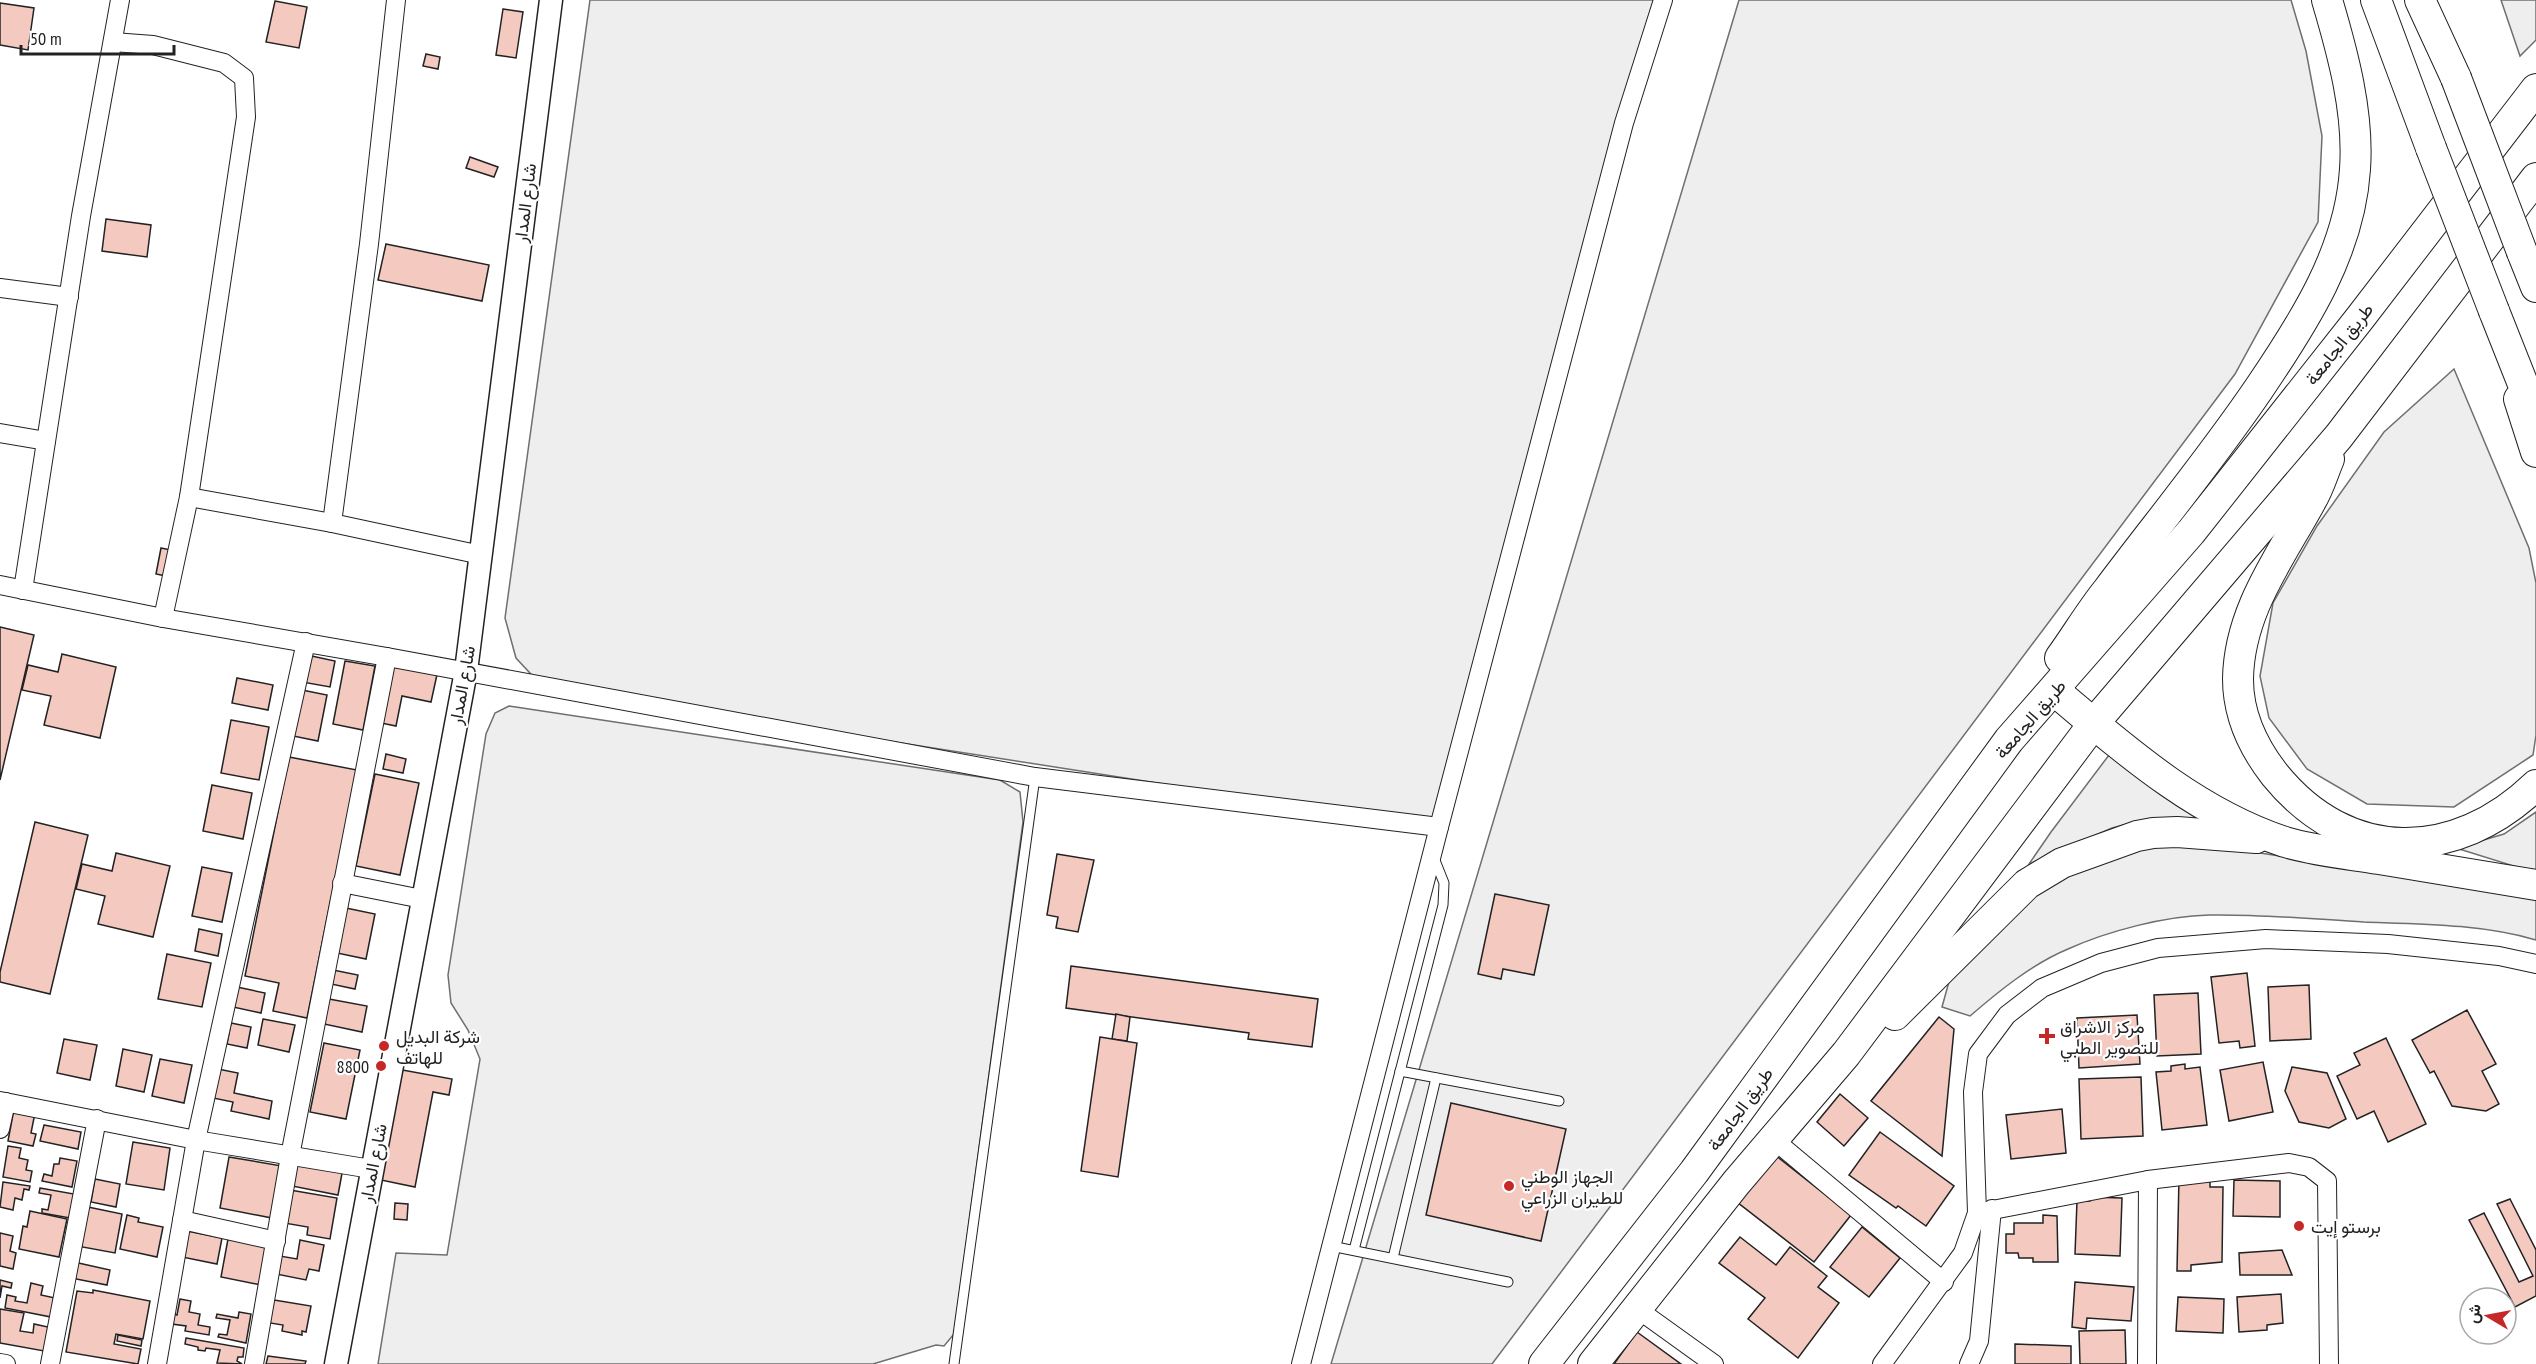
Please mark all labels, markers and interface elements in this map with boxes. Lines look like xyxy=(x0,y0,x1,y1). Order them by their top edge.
scale bar xyxy=(21,18,174,56)
text: 50 m xyxy=(30,27,62,50)
street label: شارع المدار xyxy=(509,162,542,245)
street label: طريق الجامعة xyxy=(2300,298,2378,390)
street label: شارع المدار xyxy=(444,644,481,727)
street label: طريق الجامعة xyxy=(1989,675,2071,763)
place label: مركز الاشراق للتصوير الطبي xyxy=(2060,1015,2159,1063)
place label: شركة البديل للهاتف xyxy=(396,1025,480,1069)
marker: مركز الاشراق للتصوير الطبي xyxy=(2038,1027,2056,1045)
marker: شركة البديل للهاتف xyxy=(377,1039,391,1053)
place label: 8800 xyxy=(337,1055,369,1078)
marker: 8800 xyxy=(374,1059,388,1073)
street label: طريق الجامعة xyxy=(1702,1063,1778,1155)
street label: شارع المدار xyxy=(354,1122,393,1205)
place label: الجهاز الوطني للطيران الزراعي xyxy=(1521,1165,1623,1213)
marker: الجهاز الوطني للطيران الزراعي xyxy=(1502,1179,1516,1193)
place label: برستو إيت xyxy=(2311,1215,2381,1239)
marker: برستو إيت xyxy=(2292,1219,2306,1233)
north arrow xyxy=(2458,1286,2518,1346)
text: ش xyxy=(2462,1302,2485,1325)

